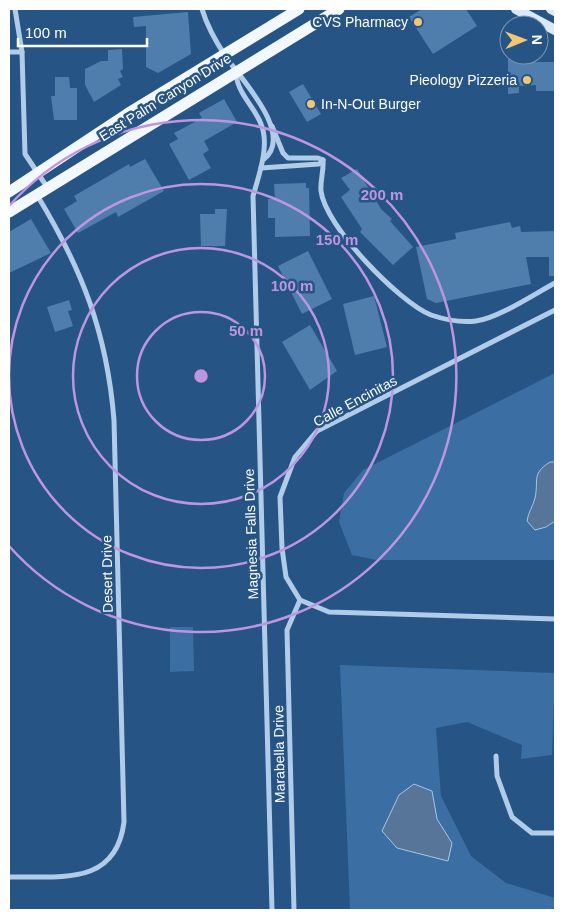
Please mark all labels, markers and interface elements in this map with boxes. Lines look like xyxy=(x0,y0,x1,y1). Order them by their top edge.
place label: CVS Pharmacy xyxy=(312,14,408,30)
scale bar xyxy=(18,15,146,47)
north arrow xyxy=(499,15,549,65)
marker: CVS Pharmacy xyxy=(412,16,424,28)
text: 100 m xyxy=(25,24,67,41)
text: N xyxy=(529,35,545,45)
street label: East Palm Canyon Drive xyxy=(96,50,234,144)
place label: Pieology Pizzeria xyxy=(410,72,517,88)
marker: Pieology Pizzeria xyxy=(521,74,533,86)
place label: In-N-Out Burger xyxy=(321,96,421,112)
marker: In-N-Out Burger xyxy=(305,98,317,110)
text: 200 m xyxy=(361,186,403,203)
text: 150 m xyxy=(316,231,358,248)
text: 100 m xyxy=(271,277,313,294)
text: 50 m xyxy=(229,322,263,339)
centre of rings xyxy=(192,367,210,385)
street label: Calle Encinitas xyxy=(310,372,400,430)
street label: Magnesia Falls Drive xyxy=(241,468,261,600)
street label: Desert Drive xyxy=(98,535,116,613)
street label: Marabella Drive xyxy=(270,705,288,803)

